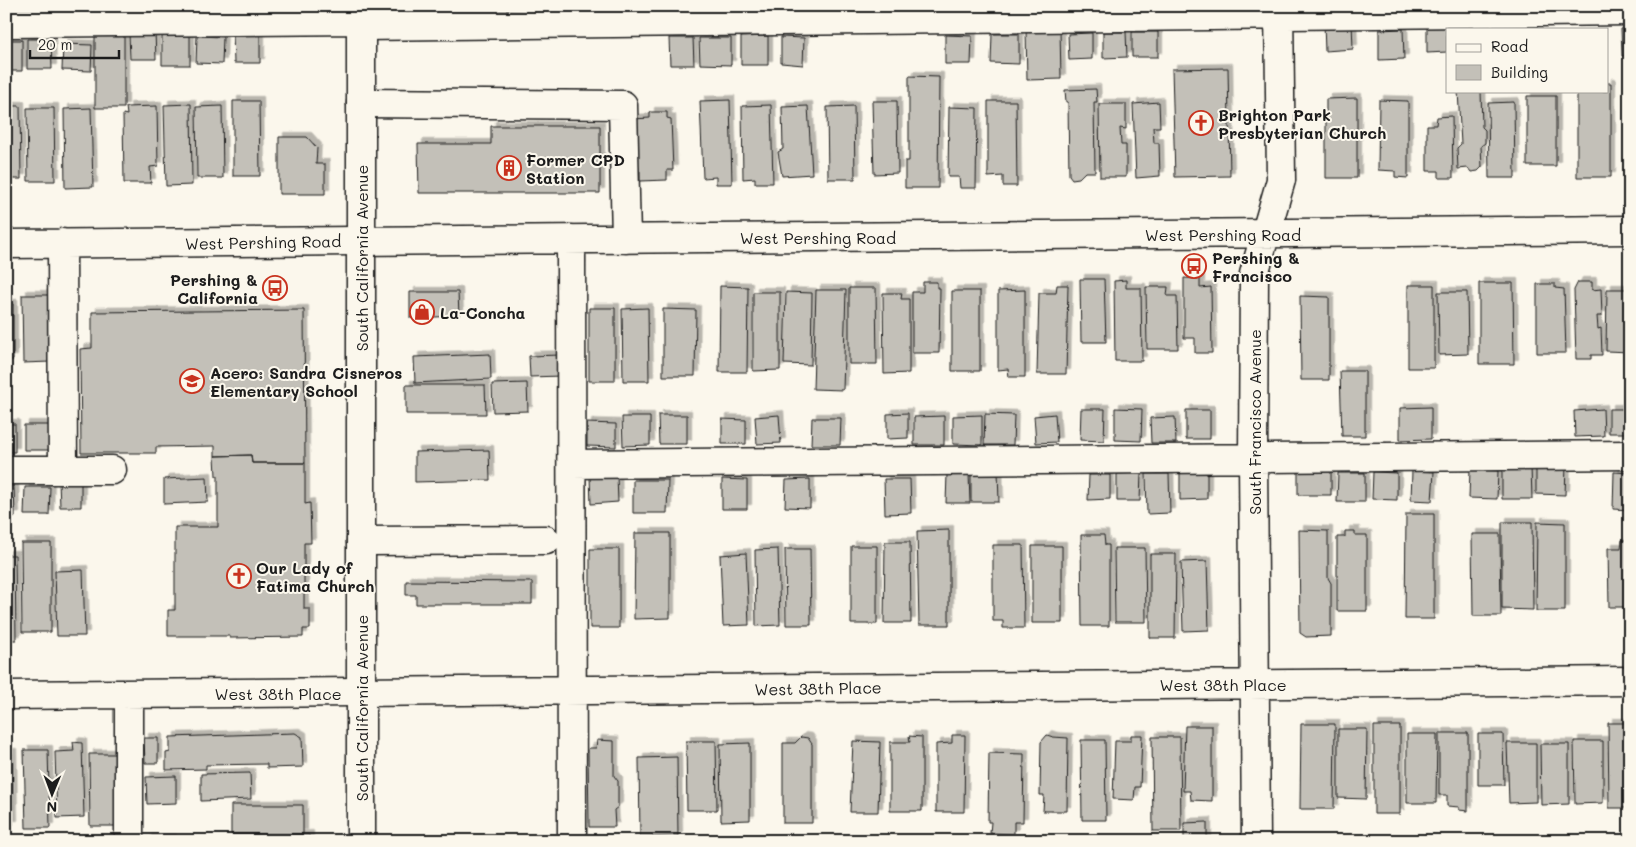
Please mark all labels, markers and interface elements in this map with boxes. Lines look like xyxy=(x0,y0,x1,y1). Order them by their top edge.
scale bar xyxy=(30,28,119,60)
legend xyxy=(1446,28,1608,92)
text: 20 m xyxy=(38,34,72,54)
text: Road xyxy=(1491,36,1528,56)
text: Building xyxy=(1491,62,1548,82)
place label: Brighton Park Presbyterian Church xyxy=(1218,104,1386,143)
church icon: Brighton Park Presbyterian Church xyxy=(1188,110,1214,136)
place label: Former CPD Station xyxy=(526,149,625,188)
building icon: Former CPD Station xyxy=(496,155,522,181)
street label: South California Avenue xyxy=(351,165,372,351)
street label: West Pershing Road xyxy=(1145,224,1301,245)
street label: West Pershing Road xyxy=(740,227,896,248)
street label: West Pershing Road xyxy=(185,230,341,254)
place label: Pershing & Francisco xyxy=(1212,247,1300,286)
bus stop icon: Pershing & Francisco xyxy=(1181,253,1207,279)
place label: Pershing & California xyxy=(170,269,258,308)
bus stop icon: Pershing & California xyxy=(262,275,288,301)
shop icon: La-Concha xyxy=(409,299,435,325)
place label: La-Concha xyxy=(440,302,525,323)
street label: South Francisco Avenue xyxy=(1244,329,1265,515)
place label: Acero: Sandra Cisneros Elementary School xyxy=(210,362,402,401)
school or university icon: Acero: Sandra Cisneros Elementary School xyxy=(179,368,205,394)
place label: Our Lady of Fatima Church xyxy=(256,557,374,596)
church icon: Our Lady of Fatima Church xyxy=(226,563,252,589)
street label: South California Avenue xyxy=(351,615,372,801)
street label: West 38th Place xyxy=(1159,674,1287,695)
street label: West 38th Place xyxy=(754,676,882,700)
street label: West 38th Place xyxy=(214,683,342,704)
north arrow xyxy=(28,770,78,820)
text: N xyxy=(46,798,57,817)

